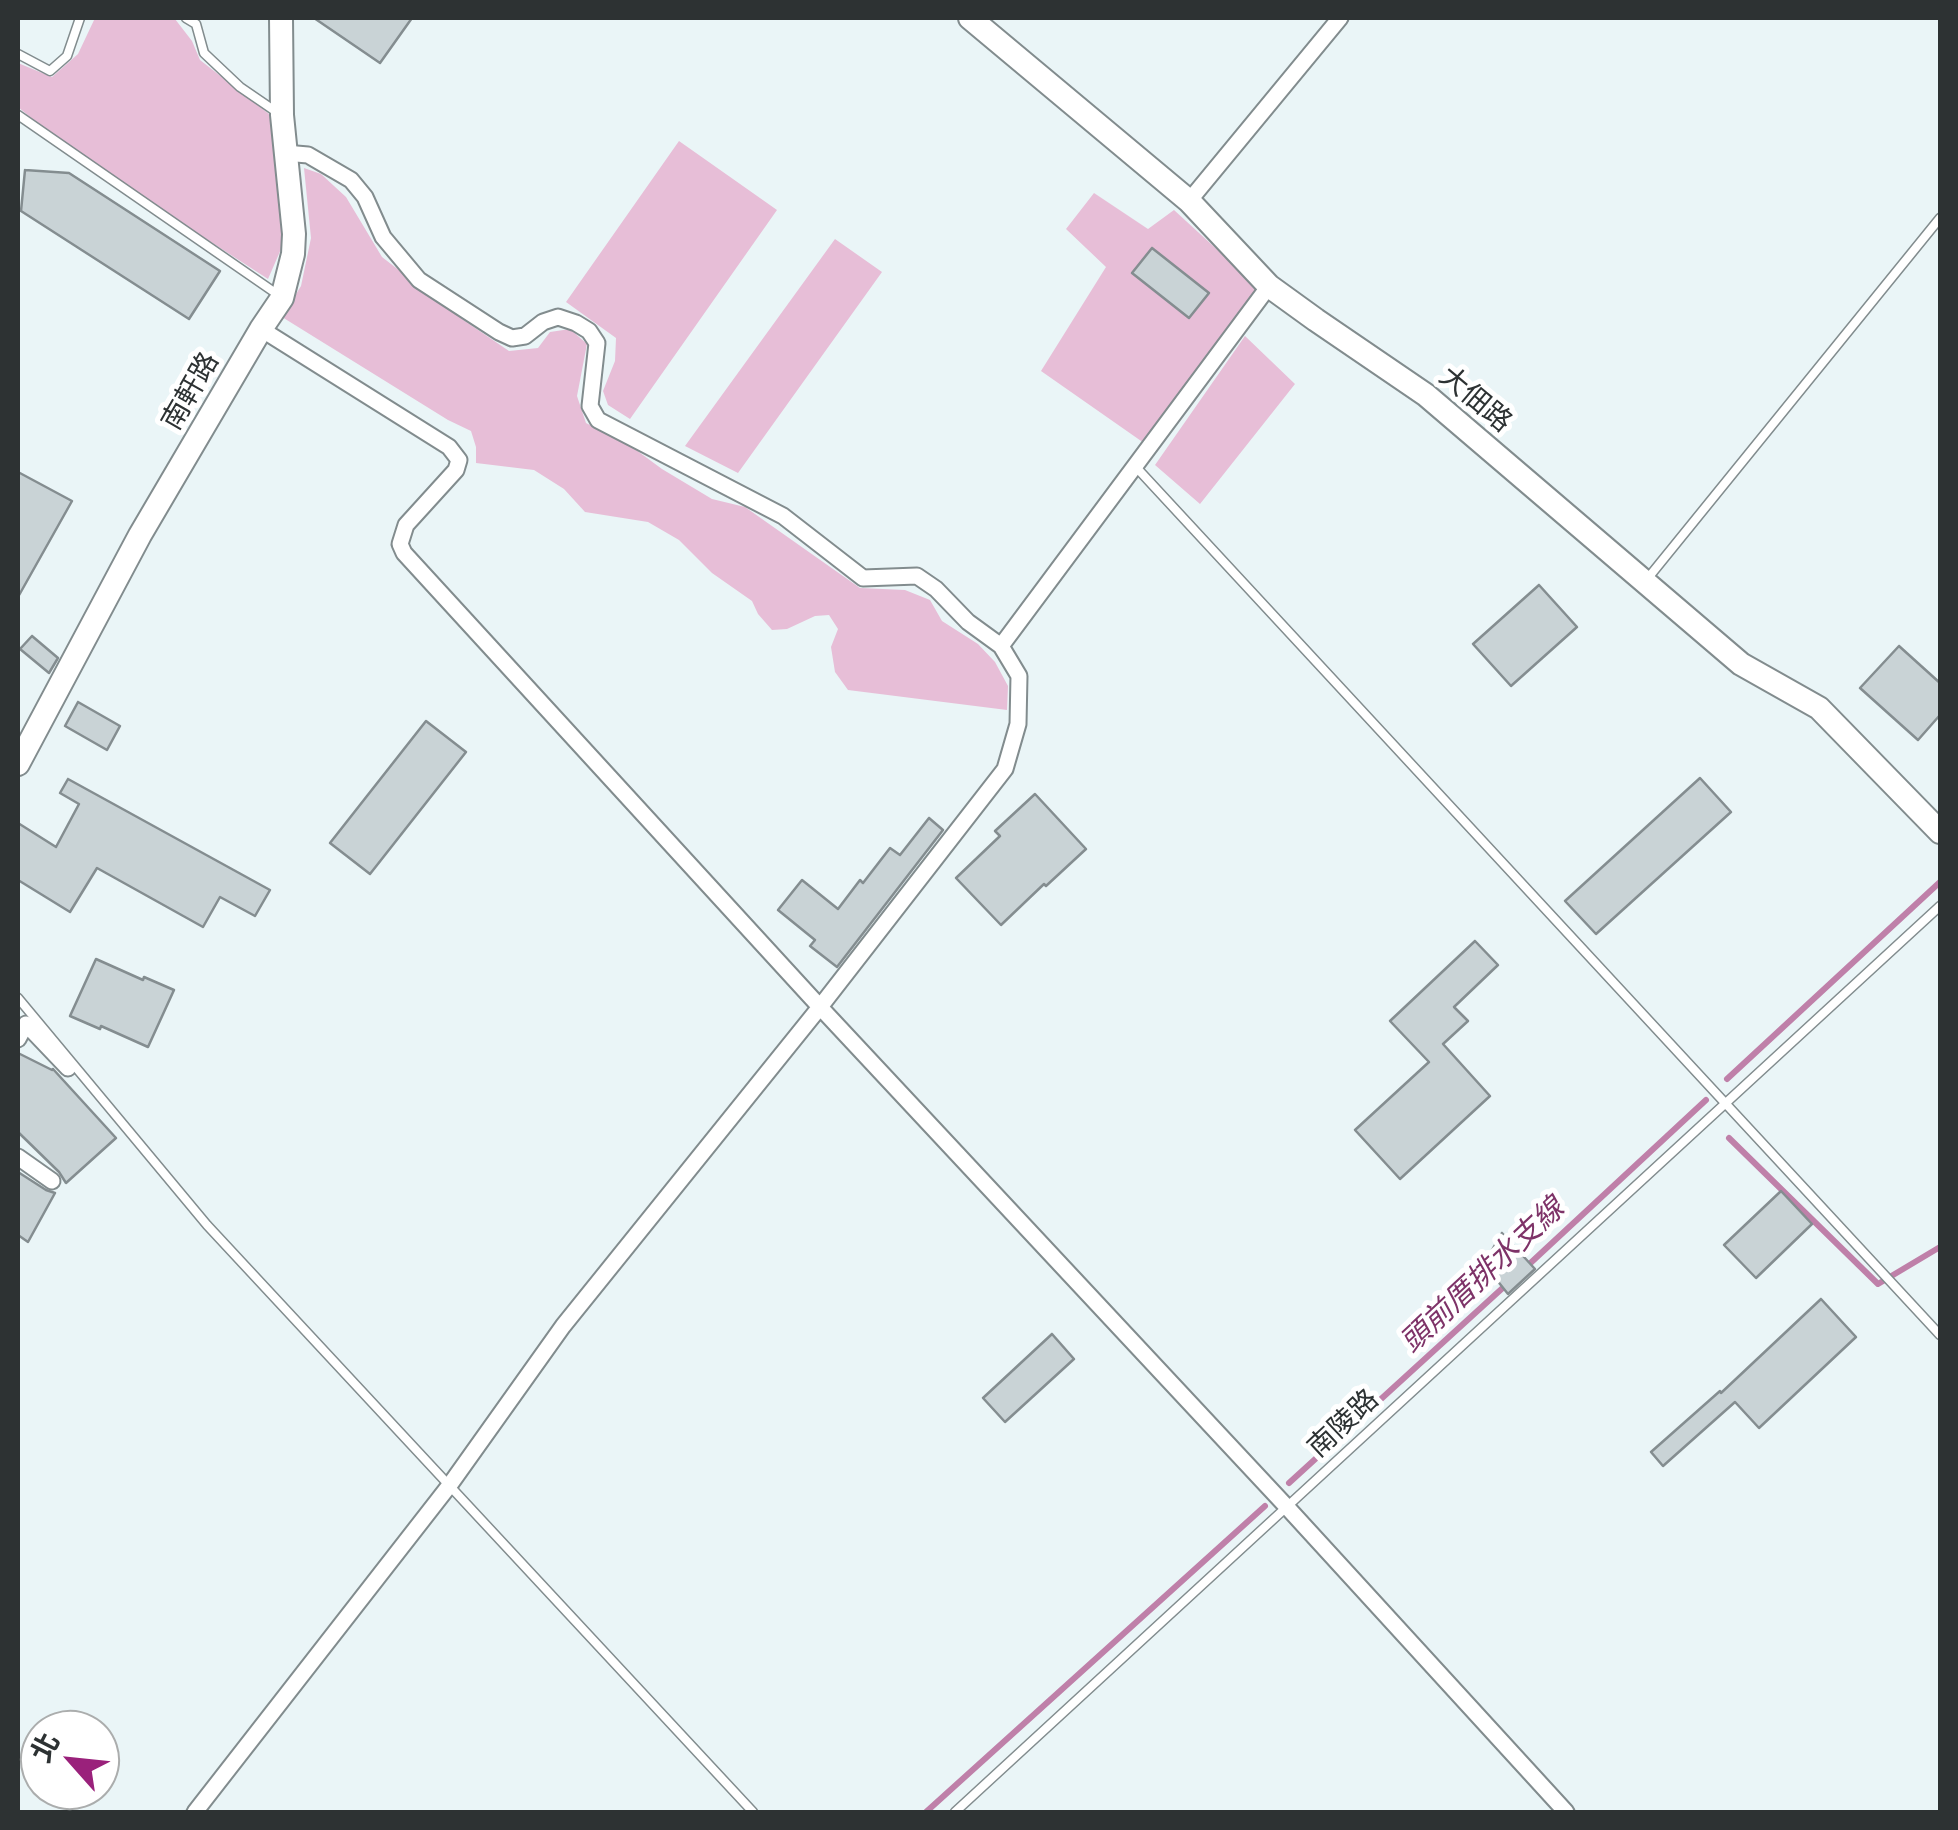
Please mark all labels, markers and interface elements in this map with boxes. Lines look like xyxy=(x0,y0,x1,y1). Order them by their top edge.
street label: 南軒路 xyxy=(154,346,226,436)
street label: 大佃路 xyxy=(1433,359,1519,439)
water label: 頭前厝排水支線 xyxy=(1393,1190,1571,1360)
street label: 南陵路 xyxy=(1301,1382,1385,1464)
north arrow xyxy=(20,1710,120,1810)
text: 北 xyxy=(24,1728,65,1767)

